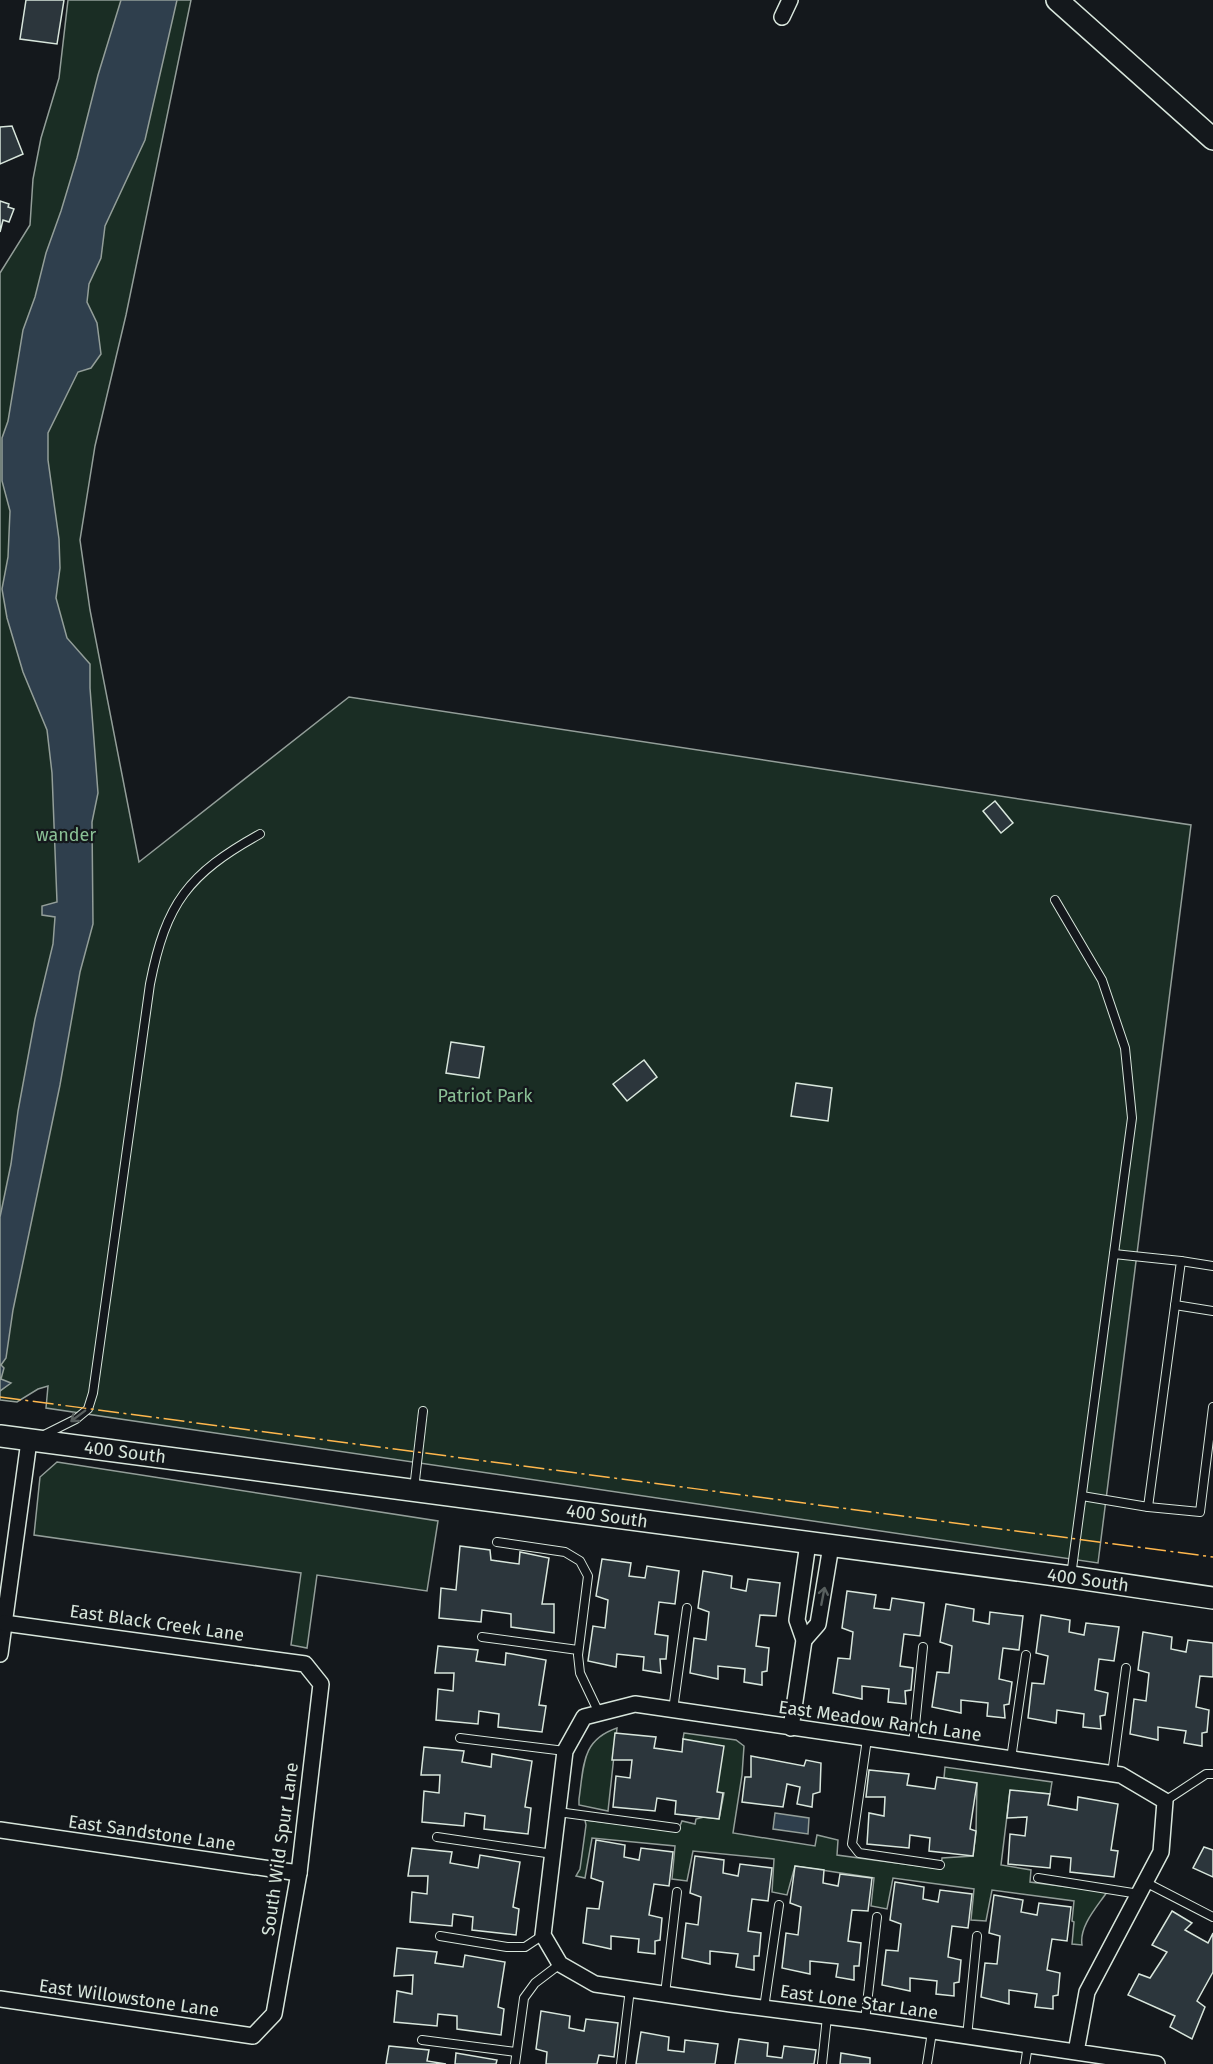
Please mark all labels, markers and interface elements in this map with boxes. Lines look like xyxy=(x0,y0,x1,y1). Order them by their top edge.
park label: wander xyxy=(36,824,96,846)
park label: Patriot Park xyxy=(438,1085,533,1107)
one-way arrow xyxy=(71,1410,87,1423)
street label: 400 South xyxy=(83,1436,167,1468)
street label: 400 South xyxy=(565,1499,649,1533)
street label: 400 South xyxy=(1046,1563,1130,1597)
one-way arrow xyxy=(818,1586,829,1606)
street label: East Black Creek Lane xyxy=(68,1600,246,1646)
street label: East Meadow Ranch Lane xyxy=(777,1696,983,1746)
street label: South Wild Spur Lane xyxy=(257,1761,303,1937)
street label: East Sandstone Lane xyxy=(67,1810,237,1856)
street label: East Willowstone Lane xyxy=(37,1974,221,2022)
street label: East Lone Star Lane xyxy=(779,1980,939,2024)

